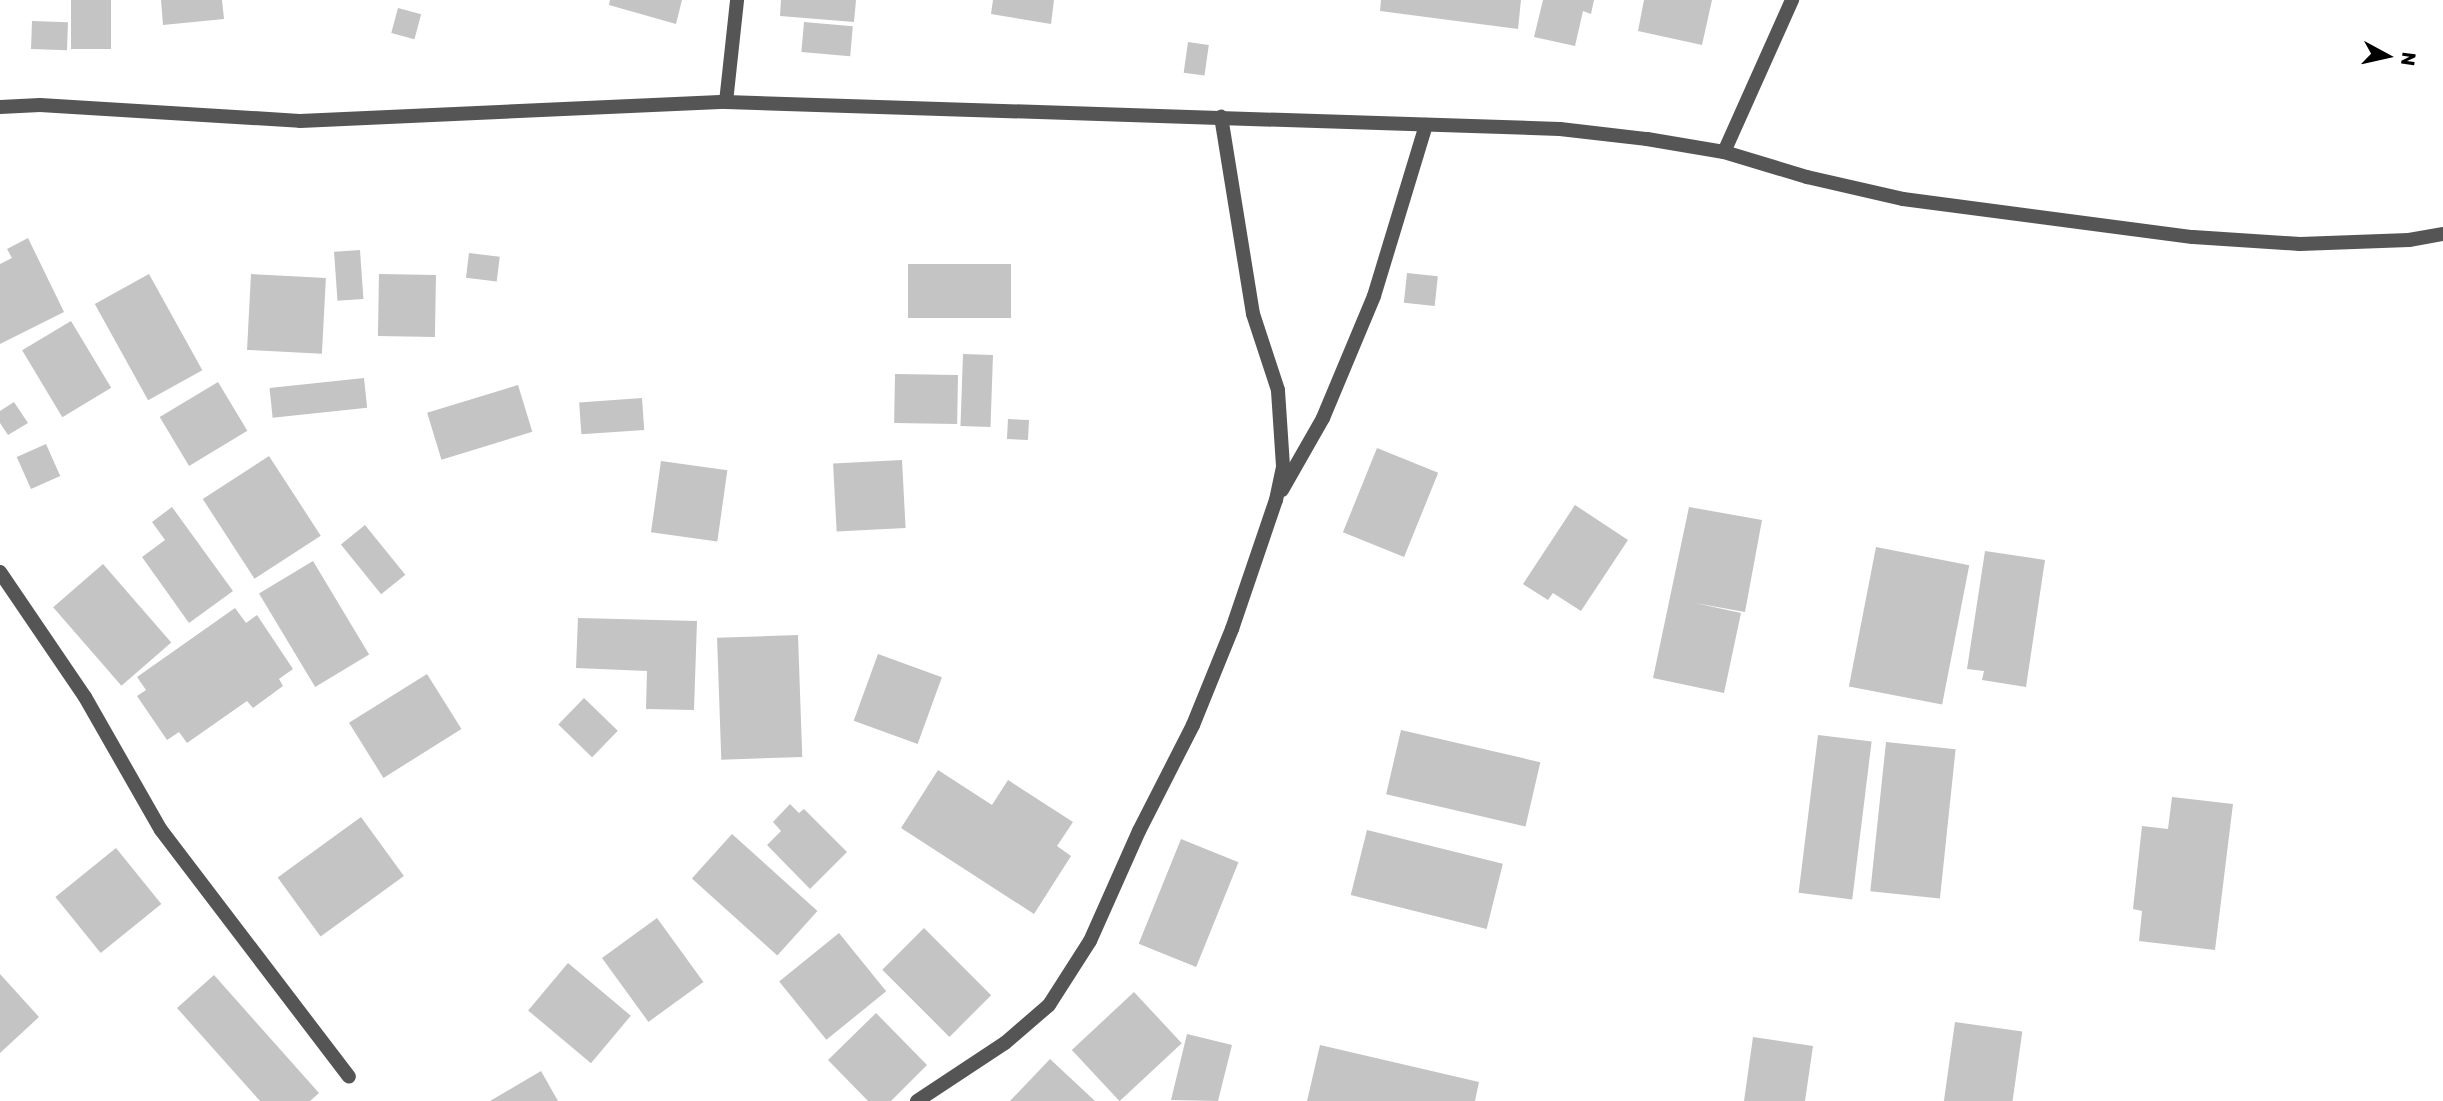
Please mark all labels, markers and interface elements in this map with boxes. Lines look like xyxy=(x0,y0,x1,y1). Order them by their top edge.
north arrow xyxy=(2352,21,2422,91)
text: N xyxy=(2396,51,2421,67)

